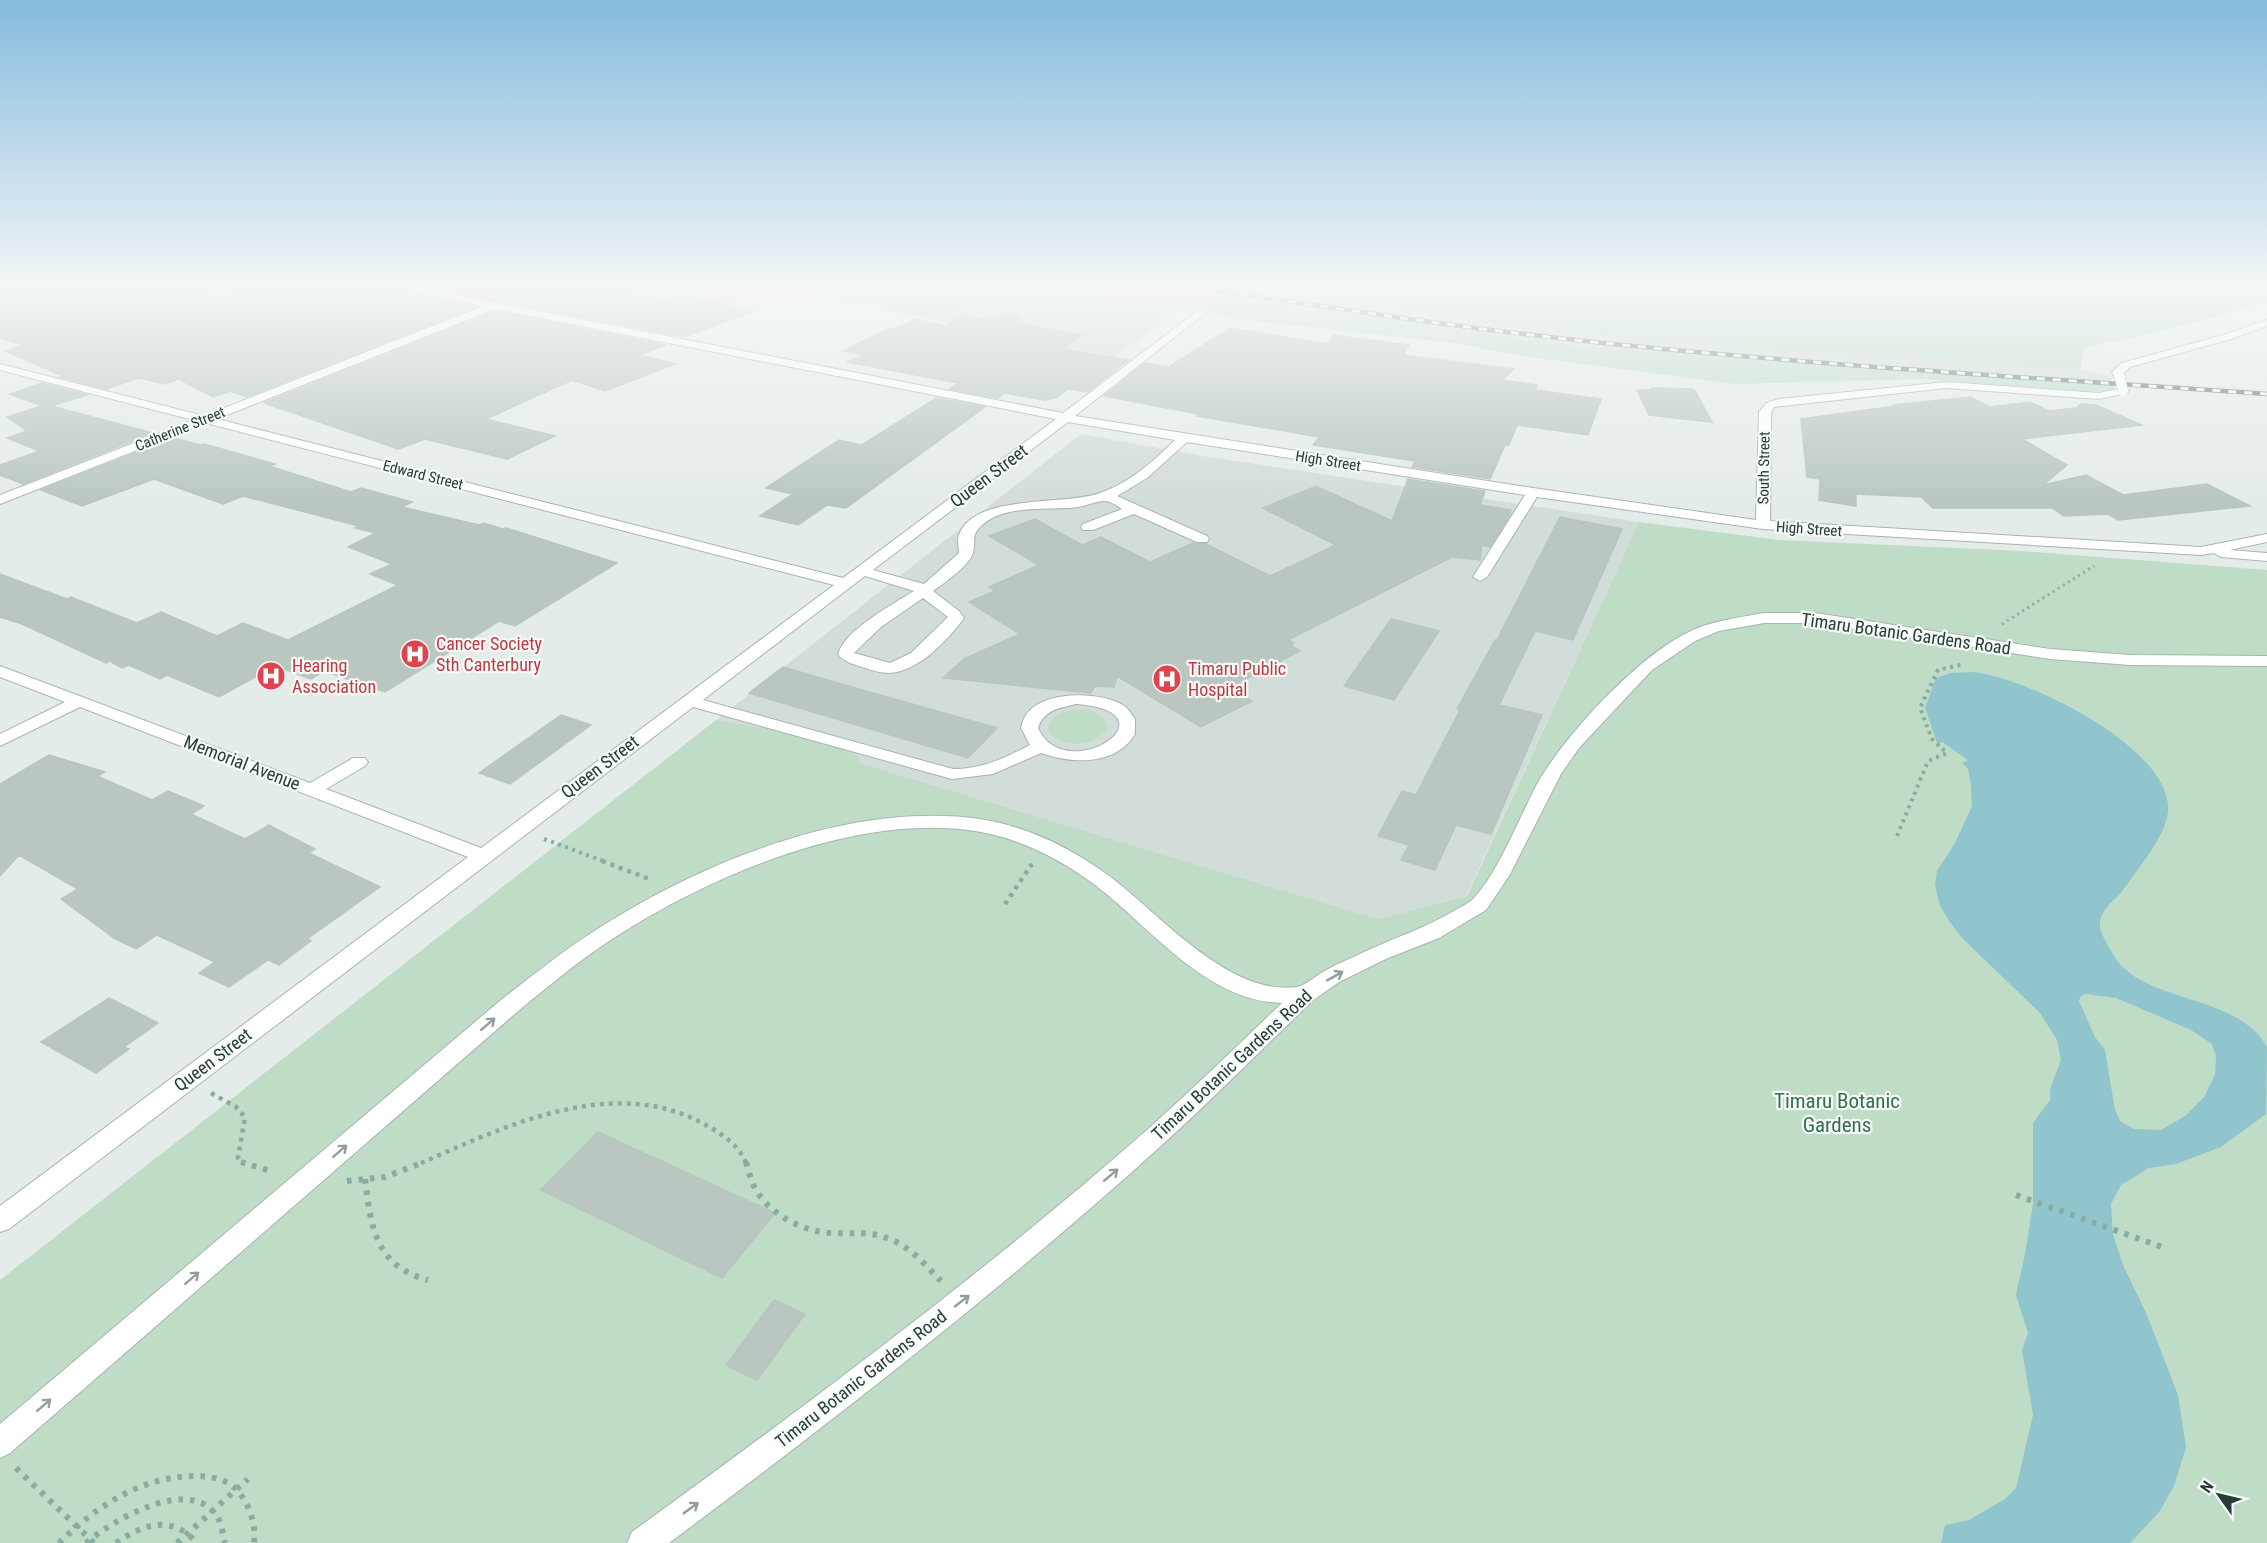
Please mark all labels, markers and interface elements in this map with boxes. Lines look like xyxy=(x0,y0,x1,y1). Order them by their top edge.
street label: Catherine Street xyxy=(132,403,228,455)
street label: South Street xyxy=(1754,431,1774,505)
street label: Queen Street xyxy=(946,440,1032,512)
street label: High Street xyxy=(1294,447,1362,475)
street label: Edward Street xyxy=(381,456,465,494)
street label: High Street xyxy=(1775,518,1843,540)
street label: Timaru Botanic Gardens Road xyxy=(1800,608,2012,659)
place label: Cancer Society Sth Canterbury xyxy=(436,633,542,675)
hospital icon: Cancer Society Sth Canterbury xyxy=(399,638,431,670)
place label: Hearing Association xyxy=(292,655,376,697)
place label: Timaru Public Hospital xyxy=(1188,658,1286,700)
hospital icon: Hearing Association xyxy=(255,660,287,692)
hospital icon: Timaru Public Hospital xyxy=(1151,663,1183,695)
street label: Memorial Avenue xyxy=(181,731,303,794)
street label: Queen Street xyxy=(557,731,643,803)
one-way arrow xyxy=(1325,970,1343,981)
street label: Timaru Botanic Gardens Road xyxy=(1147,985,1316,1144)
one-way arrow xyxy=(480,1017,495,1031)
street label: Queen Street xyxy=(170,1024,256,1096)
park label: Timaru Botanic Gardens xyxy=(1774,1089,1900,1137)
one-way arrow xyxy=(332,1144,347,1158)
one-way arrow xyxy=(1103,1168,1118,1182)
one-way arrow xyxy=(184,1271,199,1285)
one-way arrow xyxy=(954,1294,970,1307)
street label: Timaru Botanic Gardens Road xyxy=(771,1305,950,1452)
one-way arrow xyxy=(36,1398,51,1412)
north arrow xyxy=(2189,1465,2249,1525)
text: N xyxy=(2196,1478,2218,1496)
one-way arrow xyxy=(682,1502,698,1515)

